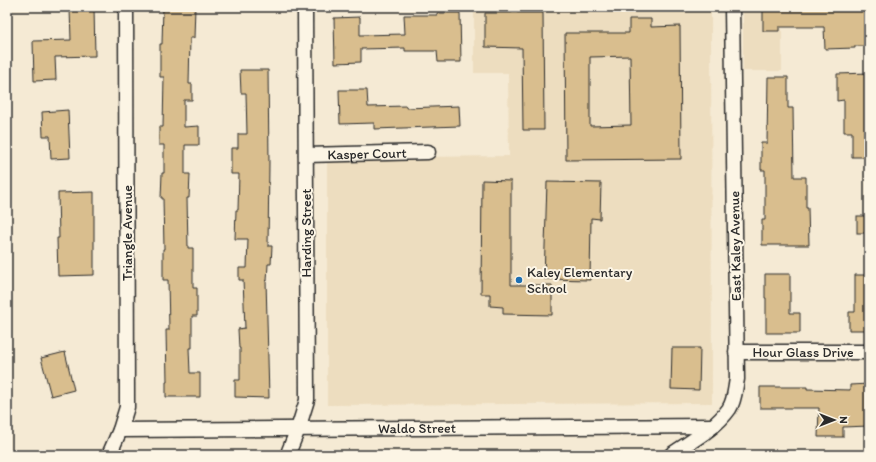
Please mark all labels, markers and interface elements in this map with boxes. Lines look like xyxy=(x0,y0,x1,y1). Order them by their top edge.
street label: Kasper Court xyxy=(327,145,407,163)
street label: Triangle Avenue xyxy=(119,185,136,281)
street label: Harding Street xyxy=(298,188,315,278)
street label: East Kaley Avenue xyxy=(726,190,745,301)
place label: Kaley Elementary School xyxy=(527,264,633,297)
marker: Kaley Elementary School xyxy=(514,275,524,285)
street label: Hour Glass Drive xyxy=(752,344,854,361)
north arrow xyxy=(814,400,854,440)
text: N xyxy=(837,416,850,424)
street label: Waldo Street xyxy=(378,420,456,437)

